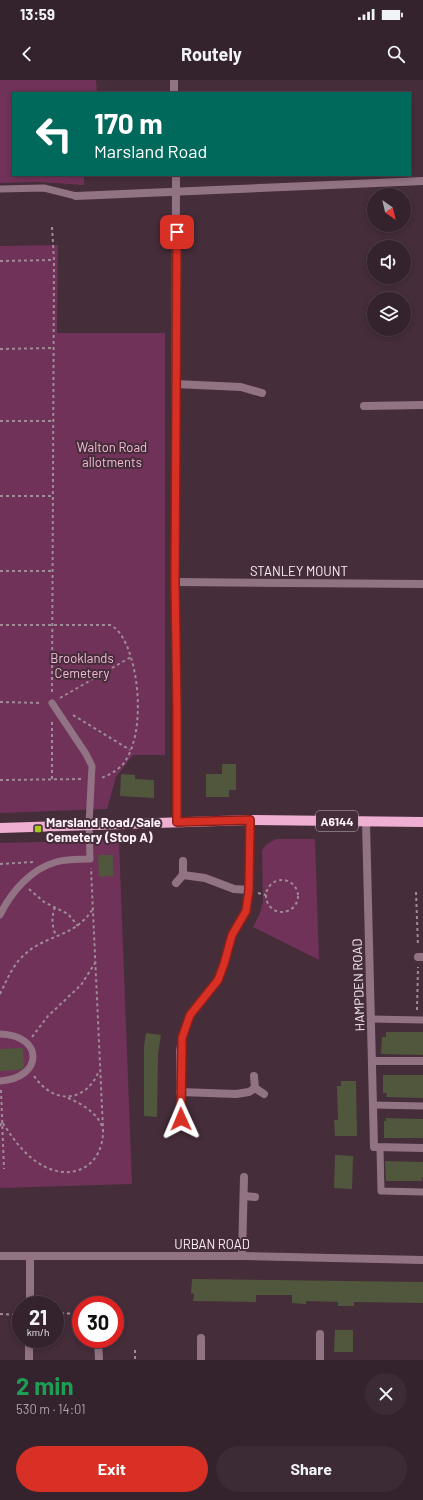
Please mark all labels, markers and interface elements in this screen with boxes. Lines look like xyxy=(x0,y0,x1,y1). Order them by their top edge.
text: 13:59 xyxy=(20,5,55,23)
icon: back xyxy=(16,43,38,65)
text: Routely xyxy=(181,43,242,65)
icon: search xyxy=(385,43,407,65)
text: 170 m xyxy=(94,106,163,140)
icon: left xyxy=(28,108,80,160)
text: Marsland Road xyxy=(94,140,207,162)
north arrow xyxy=(367,188,411,232)
map controls xyxy=(367,188,411,336)
pin xyxy=(160,215,194,249)
icon: arrive xyxy=(166,221,188,243)
button: sound xyxy=(367,240,411,284)
button: layers xyxy=(367,292,411,336)
park label: Walton Road allotments xyxy=(77,439,147,470)
street label: STANLEY MOUNT xyxy=(250,563,348,579)
park label: Brooklands Cemetery xyxy=(50,650,114,681)
road number: A6144 xyxy=(316,811,358,831)
place label: Marsland Road/Sale Cemetery (Stop A) xyxy=(46,814,161,845)
marker: Marsland Road/Sale Cemetery (Stop A) xyxy=(33,824,43,834)
street label: HAMPDEN ROAD xyxy=(348,938,368,1032)
position arrow xyxy=(160,1098,202,1140)
street label: URBAN ROAD xyxy=(174,1236,250,1252)
speed limit sign: 30 xyxy=(72,1296,124,1348)
text: 21 xyxy=(29,1305,47,1329)
text: km/h xyxy=(27,1326,49,1338)
text: 2 min xyxy=(16,1371,74,1400)
button: close xyxy=(365,1373,407,1415)
text: 530 m · 14:01 xyxy=(16,1401,86,1417)
button: Exit xyxy=(16,1446,208,1492)
button: Share xyxy=(216,1446,407,1492)

